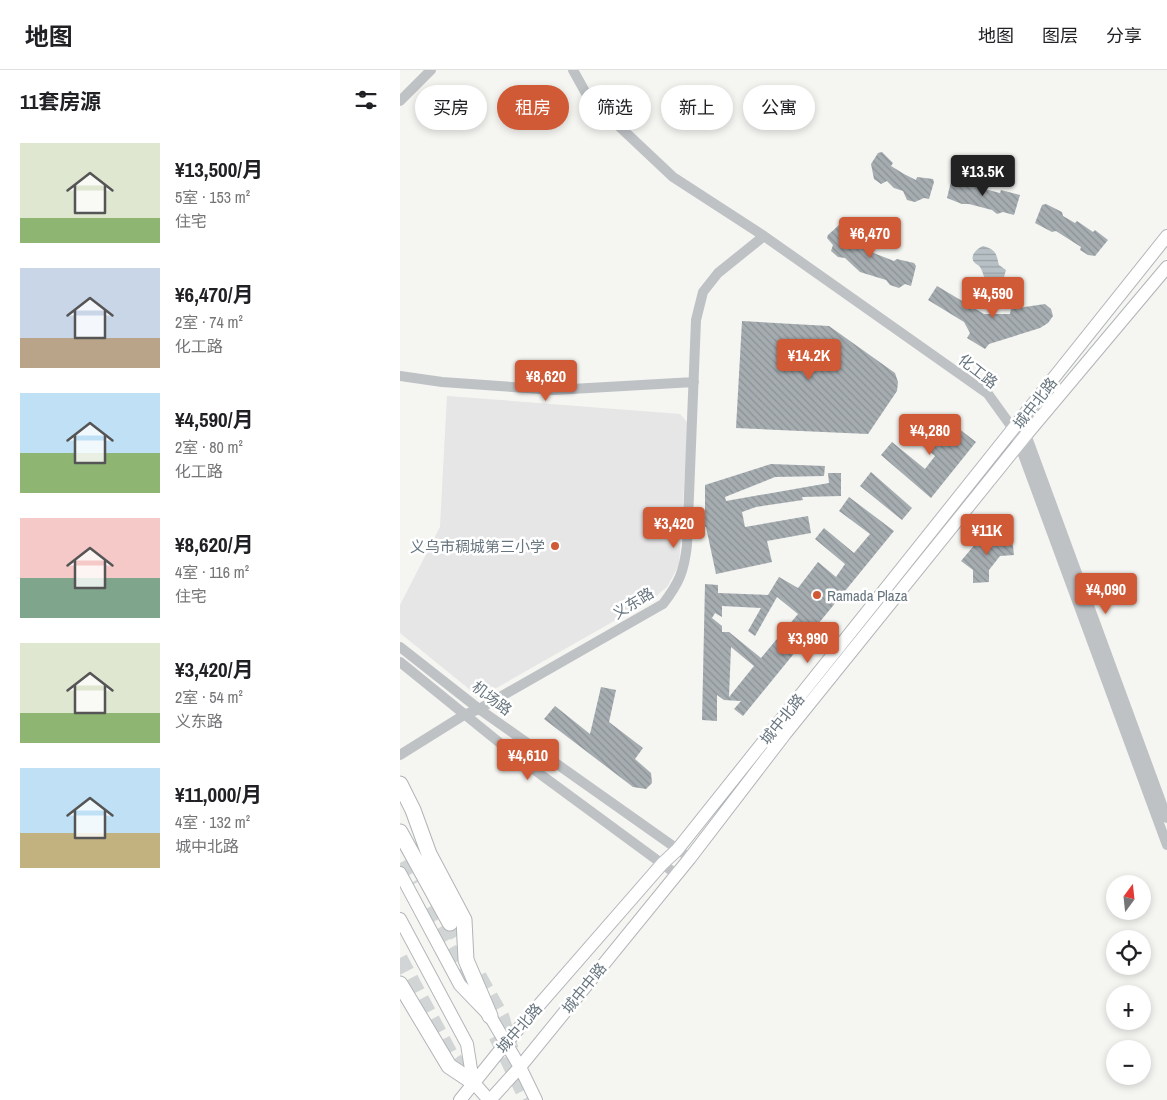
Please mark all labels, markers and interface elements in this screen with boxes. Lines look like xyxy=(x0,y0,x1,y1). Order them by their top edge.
text: 地图 xyxy=(25,20,73,52)
text: 地图 xyxy=(978,23,1014,48)
text: 图层 xyxy=(1042,23,1078,48)
text: 分享 xyxy=(1106,23,1142,48)
chip: 买房 xyxy=(415,85,487,130)
chip: 租房 xyxy=(497,85,569,130)
chip: 筛选 xyxy=(579,85,651,130)
chip: 新上 xyxy=(661,85,733,130)
chip: 公寓 xyxy=(743,85,815,130)
icon: filters xyxy=(352,86,380,114)
text: 11套房源 xyxy=(20,87,101,116)
pin: ¥13.5K xyxy=(942,154,1024,197)
text: ¥13,500/月 xyxy=(175,155,263,184)
text: ¥13.5K xyxy=(962,160,1004,182)
icon: home xyxy=(60,163,120,223)
text: 5室 · 153 m² xyxy=(175,186,250,208)
text: 住宅 xyxy=(175,210,207,232)
pin: ¥6,470 xyxy=(829,216,911,259)
text: ¥6,470 xyxy=(850,222,890,244)
pin: ¥4,590 xyxy=(952,276,1034,319)
text: ¥6,470/月 xyxy=(175,280,253,309)
text: ¥4,590 xyxy=(973,282,1013,304)
icon: home xyxy=(60,288,120,348)
text: 2室 · 74 m² xyxy=(175,311,243,333)
text: 化工路 xyxy=(175,335,223,357)
pin: ¥14.2K xyxy=(768,338,850,381)
text: ¥14.2K xyxy=(788,344,830,366)
street label: 化工路 xyxy=(954,349,1002,393)
pin: ¥8,620 xyxy=(505,360,587,402)
text: ¥8,620 xyxy=(526,365,566,387)
street label: 城中北路 xyxy=(1008,373,1062,433)
text: ¥4,590/月 xyxy=(175,405,253,434)
icon: home xyxy=(60,413,120,473)
pin: ¥4,280 xyxy=(889,414,971,456)
text: ¥4,280 xyxy=(910,419,950,441)
text: 2室 · 80 m² xyxy=(175,436,243,458)
text: 化工路 xyxy=(175,460,223,482)
pin: ¥3,420 xyxy=(633,506,715,549)
text: ¥3,420 xyxy=(654,512,694,534)
pin: ¥11K xyxy=(957,514,1017,556)
text: ¥11K xyxy=(972,519,1002,541)
text: ¥8,620/月 xyxy=(175,530,253,559)
place label: 义乌市稠城第三小学 xyxy=(410,536,545,557)
icon: home xyxy=(60,538,120,598)
marker: 义乌市稠城第三小学 xyxy=(549,540,561,552)
text: 4室 · 116 m² xyxy=(175,561,249,583)
pin: ¥4,090 xyxy=(1065,572,1147,615)
text: ¥4,090 xyxy=(1086,578,1126,600)
street label: 义东路 xyxy=(608,582,658,624)
text: 住宅 xyxy=(175,585,207,607)
place label: Ramada Plaza xyxy=(827,585,908,606)
marker: Ramada Plaza xyxy=(811,589,823,601)
pin: ¥3,990 xyxy=(767,622,849,664)
text: ¥3,990 xyxy=(788,627,828,649)
text: ¥3,420/月 xyxy=(175,655,253,684)
icon: home xyxy=(60,663,120,723)
street label: 机场路 xyxy=(468,676,516,720)
text: 2室 · 54 m² xyxy=(175,686,243,708)
street label: 城中北路 xyxy=(755,689,809,749)
text: 义东路 xyxy=(175,710,223,732)
pin: ¥4,610 xyxy=(487,738,569,781)
text: ¥4,610 xyxy=(508,744,548,766)
text: ¥11,000/月 xyxy=(175,780,262,809)
icon: home xyxy=(60,788,120,848)
text: 4室 · 132 m² xyxy=(175,811,250,833)
text: 城中北路 xyxy=(175,835,239,857)
north arrow xyxy=(1106,875,1151,920)
map controls xyxy=(1106,875,1151,1085)
button: locate xyxy=(1106,930,1151,975)
street label: 城中中路 xyxy=(557,958,611,1018)
button: + xyxy=(1106,985,1151,1030)
street label: 城中北路 xyxy=(491,998,547,1058)
button: − xyxy=(1106,1040,1151,1085)

